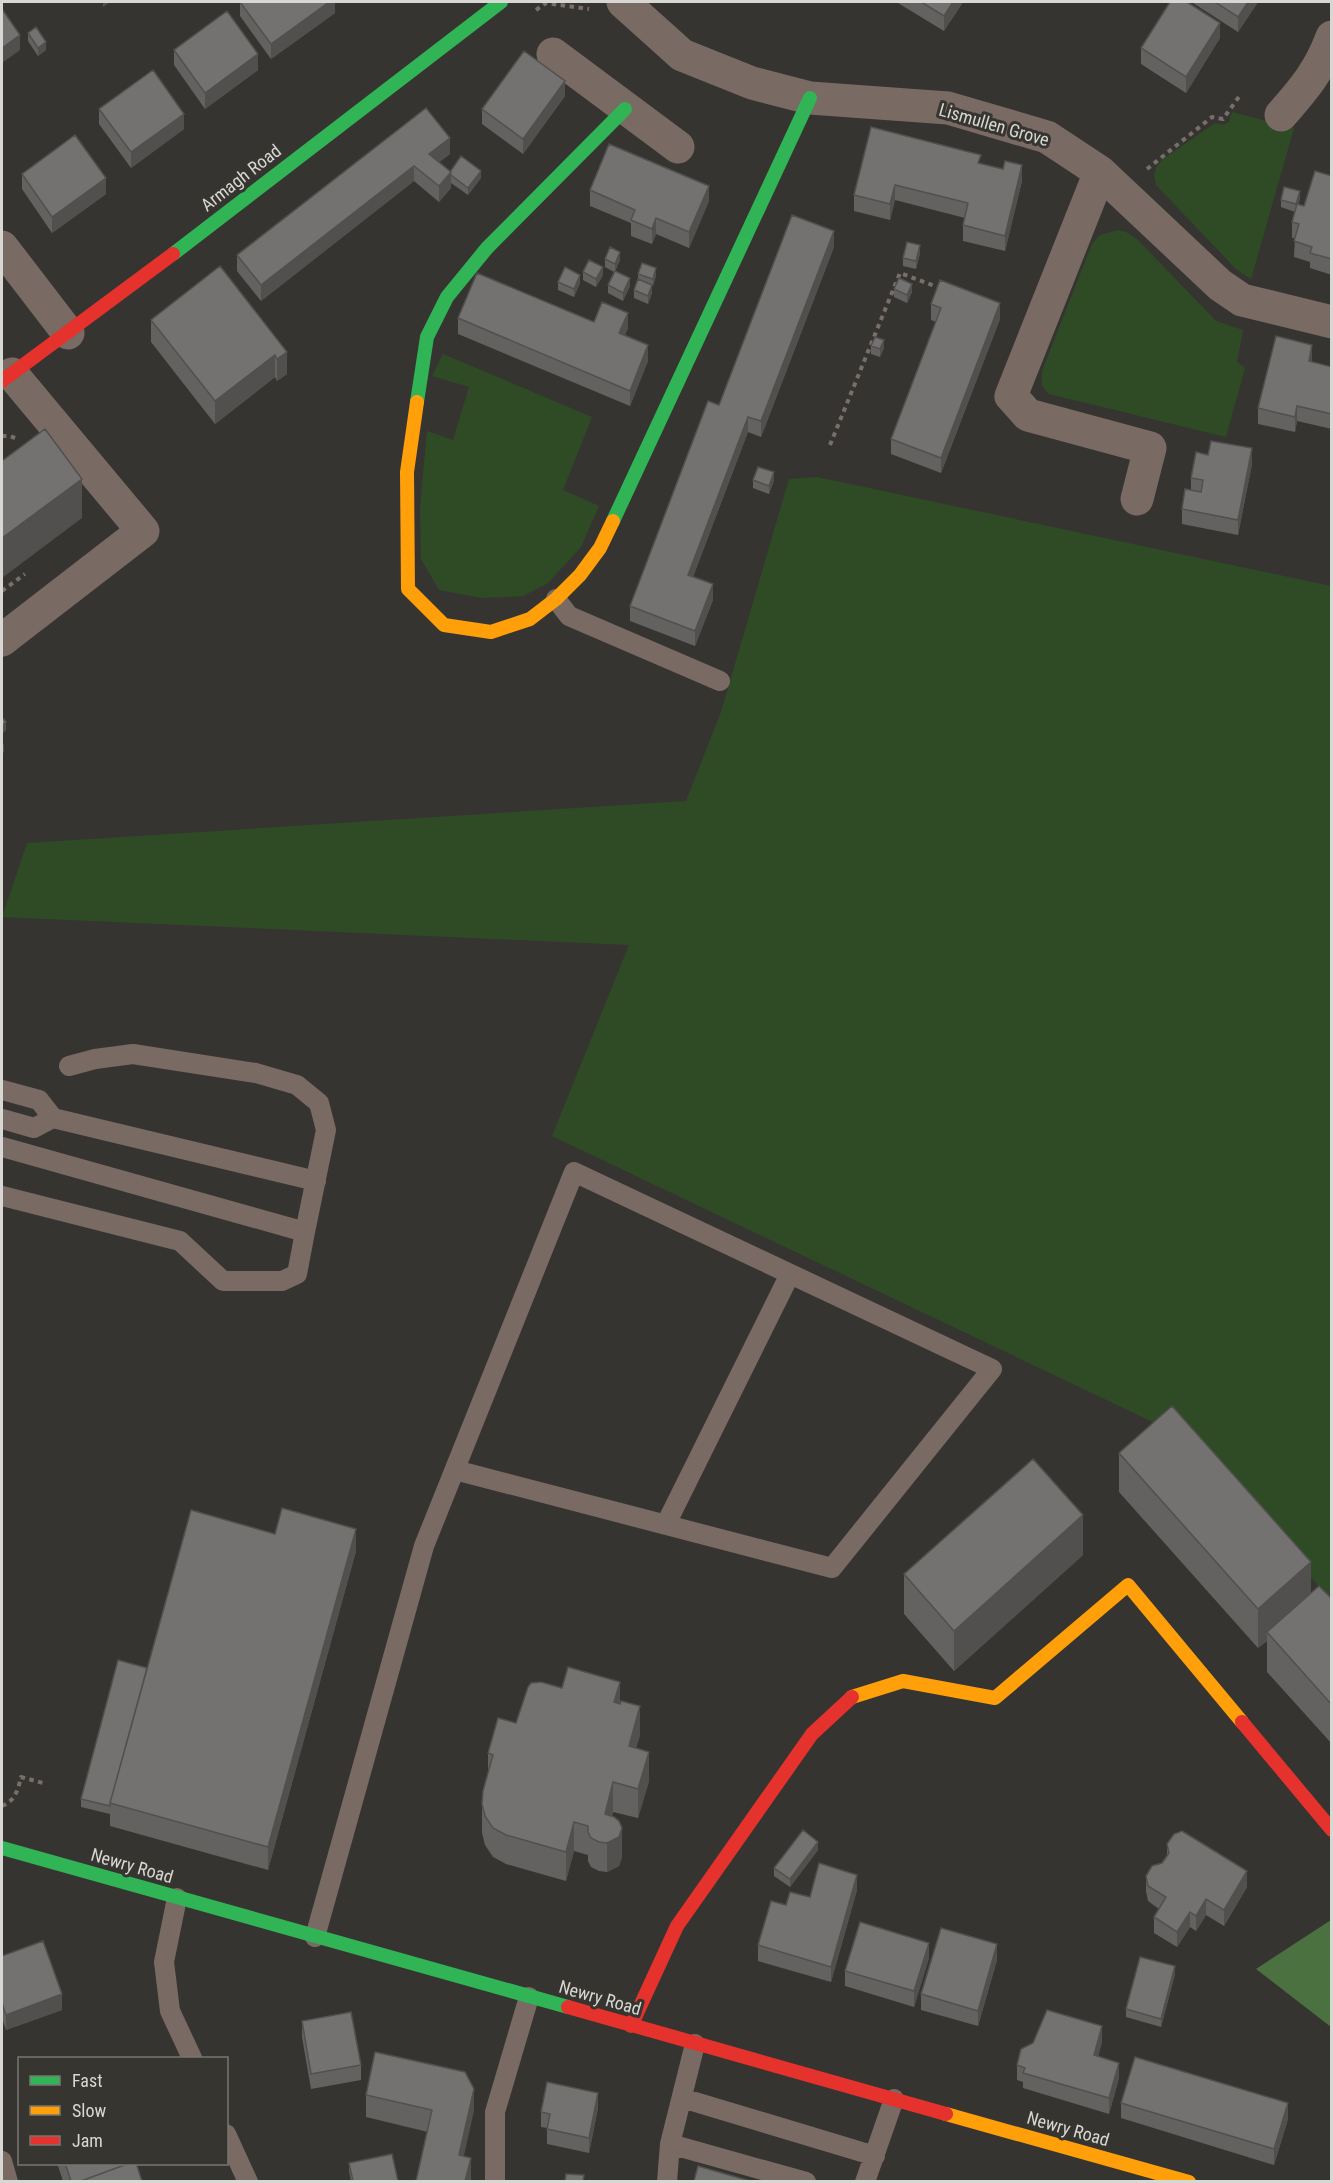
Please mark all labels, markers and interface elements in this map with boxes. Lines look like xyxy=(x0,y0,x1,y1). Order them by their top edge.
street label: Lismullen Grove xyxy=(937,99,1052,150)
street label: Armagh Road xyxy=(196,140,285,215)
street label: Newry Road xyxy=(89,1844,176,1887)
street label: Newry Road xyxy=(557,1976,644,2019)
legend xyxy=(18,2057,228,2165)
text: Fast xyxy=(72,2070,103,2091)
text: Slow xyxy=(72,2100,107,2121)
street label: Newry Road xyxy=(1025,2107,1112,2150)
text: Jam xyxy=(72,2130,103,2151)

